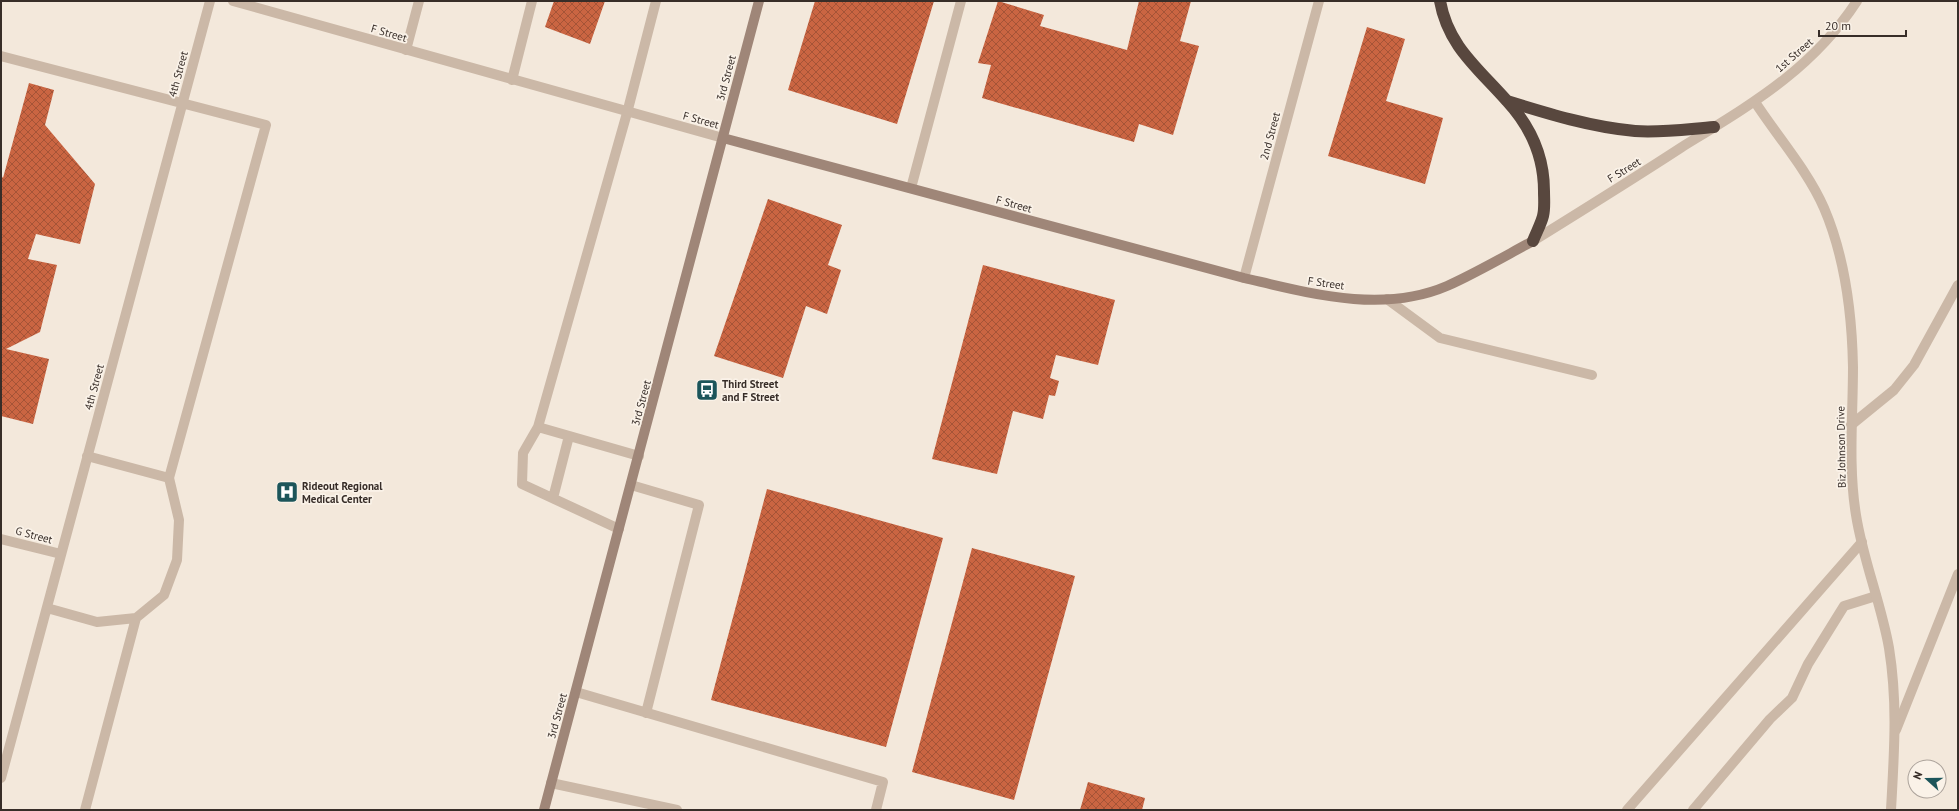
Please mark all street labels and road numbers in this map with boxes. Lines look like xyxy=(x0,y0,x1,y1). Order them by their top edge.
street label: F Street xyxy=(369,21,409,45)
street label: 1st Street xyxy=(1772,35,1816,75)
street label: 4th Street xyxy=(165,49,191,98)
street label: 3rd Street xyxy=(713,53,739,102)
street label: F Street xyxy=(681,108,721,132)
street label: 2nd Street xyxy=(1257,110,1283,161)
street label: F Street xyxy=(1605,154,1644,186)
street label: F Street xyxy=(994,192,1034,216)
street label: F Street xyxy=(1307,274,1345,293)
street label: 4th Street xyxy=(81,362,107,411)
street label: 3rd Street xyxy=(628,378,654,427)
street label: Biz Johnson Drive xyxy=(1833,405,1849,488)
street label: G Street xyxy=(14,523,54,547)
street label: 3rd Street xyxy=(544,691,570,740)

